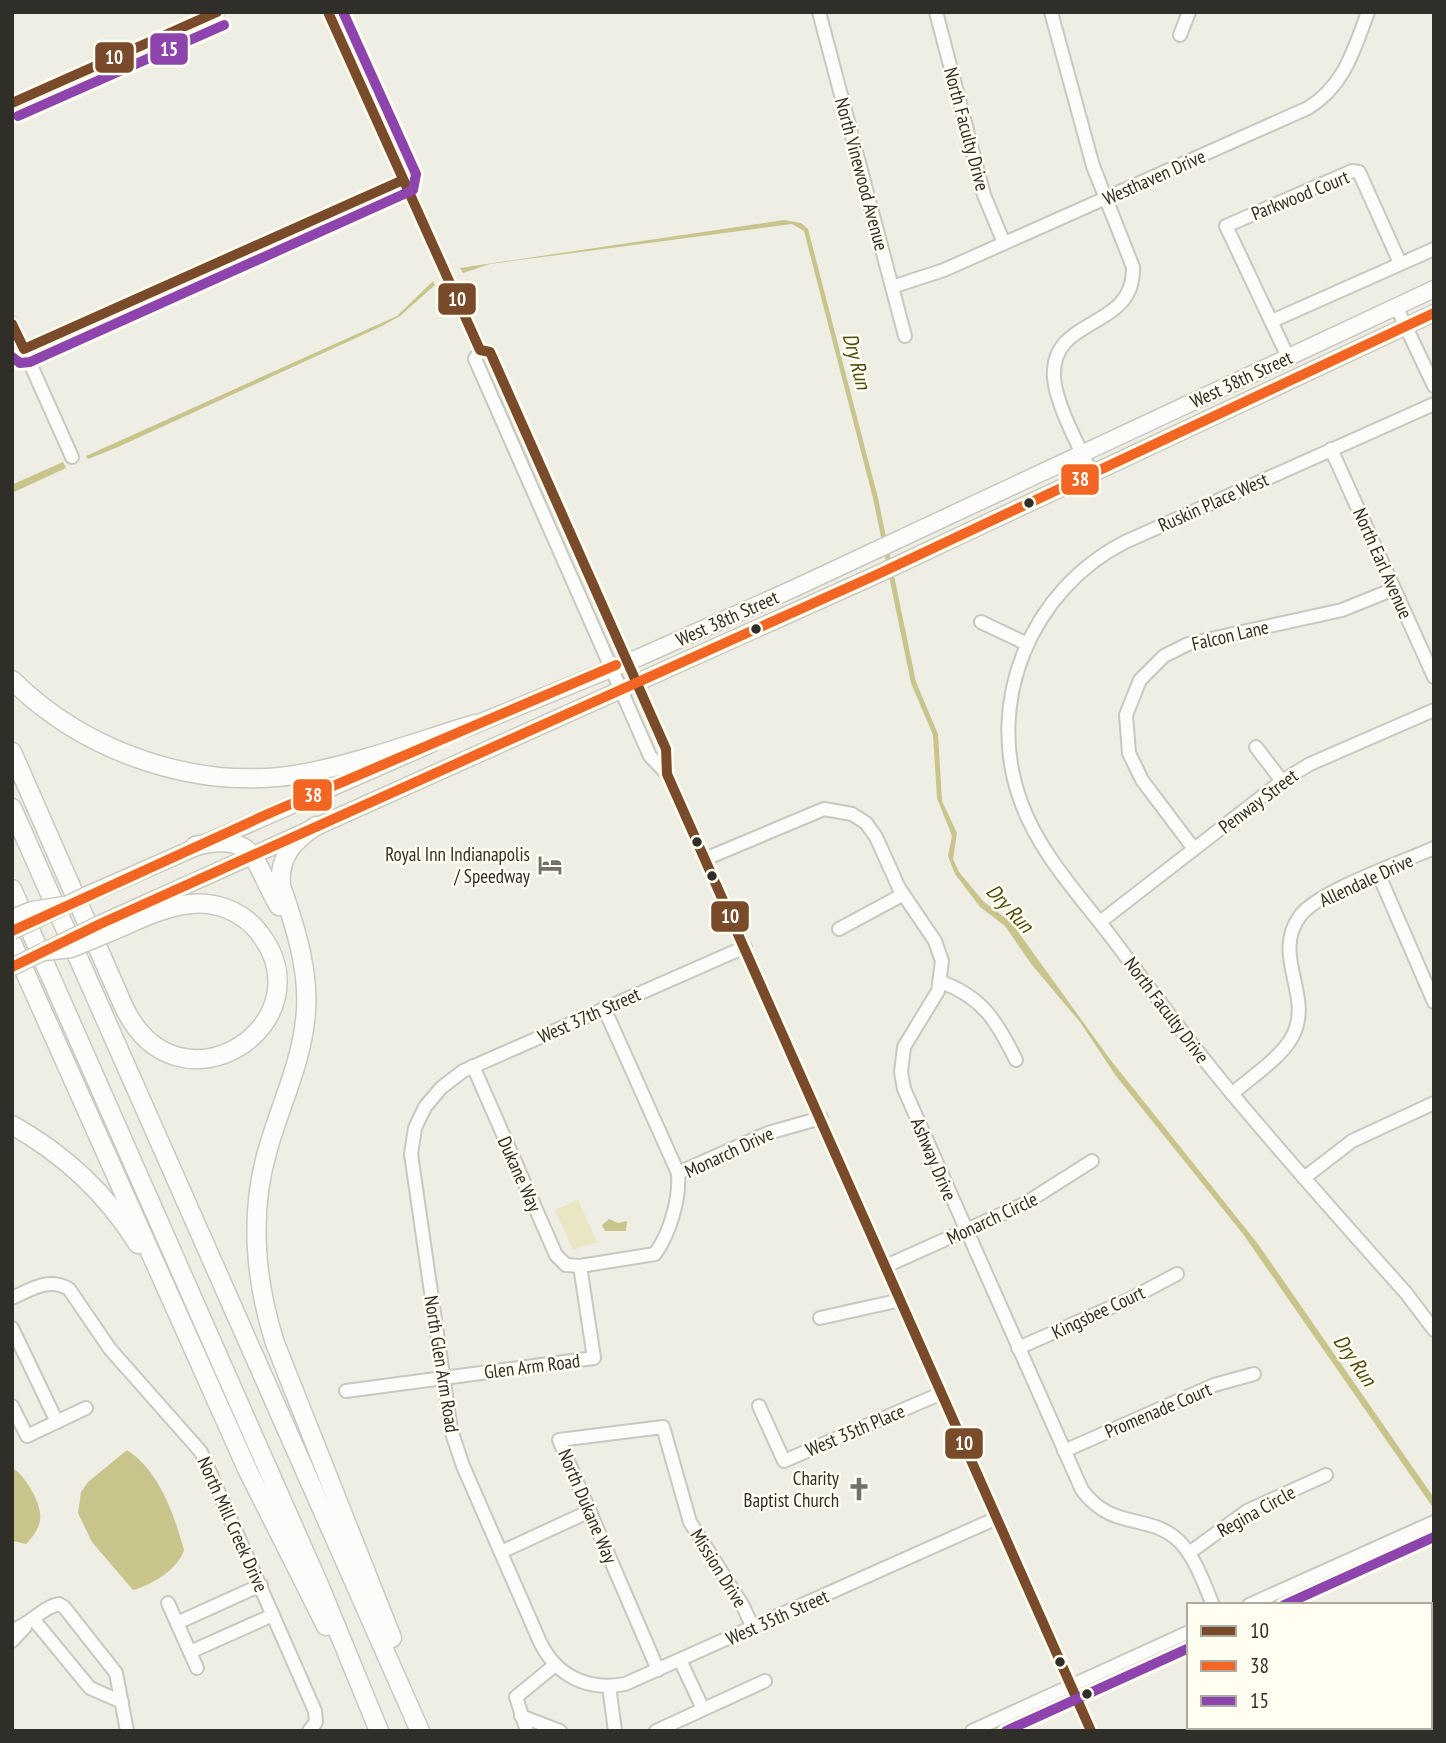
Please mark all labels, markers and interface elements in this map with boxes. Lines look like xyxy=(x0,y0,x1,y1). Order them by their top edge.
line badge: 15 xyxy=(149,32,189,66)
text: 15 xyxy=(160,37,178,61)
line badge: 10 xyxy=(94,41,135,74)
text: 10 xyxy=(105,45,123,69)
street label: North Faculty Drive xyxy=(939,65,995,194)
street label: North Vinewood Avenue xyxy=(830,95,894,253)
street label: Westhaven Drive xyxy=(1099,144,1209,210)
street label: Parkwood Court xyxy=(1248,164,1353,226)
line badge: 10 xyxy=(437,282,477,316)
text: 10 xyxy=(448,287,466,311)
water label: Dry Run xyxy=(837,330,878,394)
street label: West 38th Street xyxy=(1186,345,1296,413)
line badge: 38 xyxy=(1060,463,1100,496)
text: 38 xyxy=(1071,467,1089,491)
street label: Ruskin Place West xyxy=(1154,467,1272,537)
unlabelled marker xyxy=(1022,496,1036,510)
street label: North Earl Avenue xyxy=(1348,504,1418,622)
street label: West 38th Street xyxy=(672,584,783,651)
street label: Falcon Lane xyxy=(1189,614,1271,656)
unlabelled marker xyxy=(749,622,763,636)
street label: Penway Street xyxy=(1214,763,1303,839)
line badge: 38 xyxy=(292,778,333,812)
text: 38 xyxy=(304,783,322,807)
unlabelled marker xyxy=(690,835,704,849)
place label: Royal Inn Indianapolis / Speedway xyxy=(385,842,531,888)
street label: Allendale Drive xyxy=(1315,848,1417,912)
hotel icon: Royal Inn Indianapolis / Speedway xyxy=(536,851,564,879)
unlabelled marker xyxy=(705,869,719,883)
water label: Dry Run xyxy=(981,878,1040,939)
line badge: 10 xyxy=(710,900,750,933)
text: 10 xyxy=(721,904,739,928)
street label: North Faculty Drive xyxy=(1119,952,1215,1068)
street label: West 37th Street xyxy=(534,981,645,1048)
street label: Ashway Drive xyxy=(906,1114,962,1204)
street label: Monarch Drive xyxy=(681,1121,777,1183)
street label: Dukane Way xyxy=(493,1133,548,1216)
street label: Monarch Circle xyxy=(943,1186,1041,1250)
street label: Kingsbee Court xyxy=(1048,1280,1149,1344)
street label: North Glen Arm Road xyxy=(419,1294,465,1434)
water label: Dry Run xyxy=(1328,1329,1383,1393)
street label: Glen Arm Road xyxy=(483,1348,581,1384)
street label: Promenade Court xyxy=(1101,1377,1216,1443)
street label: West 35th Place xyxy=(802,1398,908,1462)
line badge: 10 xyxy=(944,1427,984,1460)
text: 10 xyxy=(955,1431,973,1455)
street label: North Dukane Way xyxy=(553,1445,623,1567)
street label: North Mill Creek Drive xyxy=(192,1453,274,1595)
place label: Charity Baptist Church xyxy=(744,1466,840,1512)
church icon: Charity Baptist Church xyxy=(845,1475,873,1503)
street label: Regina Circle xyxy=(1213,1480,1299,1542)
street label: Mission Drive xyxy=(685,1524,753,1612)
street label: West 35th Street xyxy=(722,1583,833,1650)
legend xyxy=(1187,1603,1432,1729)
text: 10 xyxy=(1250,1617,1269,1644)
text: 38 xyxy=(1250,1652,1269,1679)
unlabelled marker xyxy=(1053,1655,1067,1669)
unlabelled marker xyxy=(1080,1687,1094,1701)
text: 15 xyxy=(1250,1687,1269,1714)

